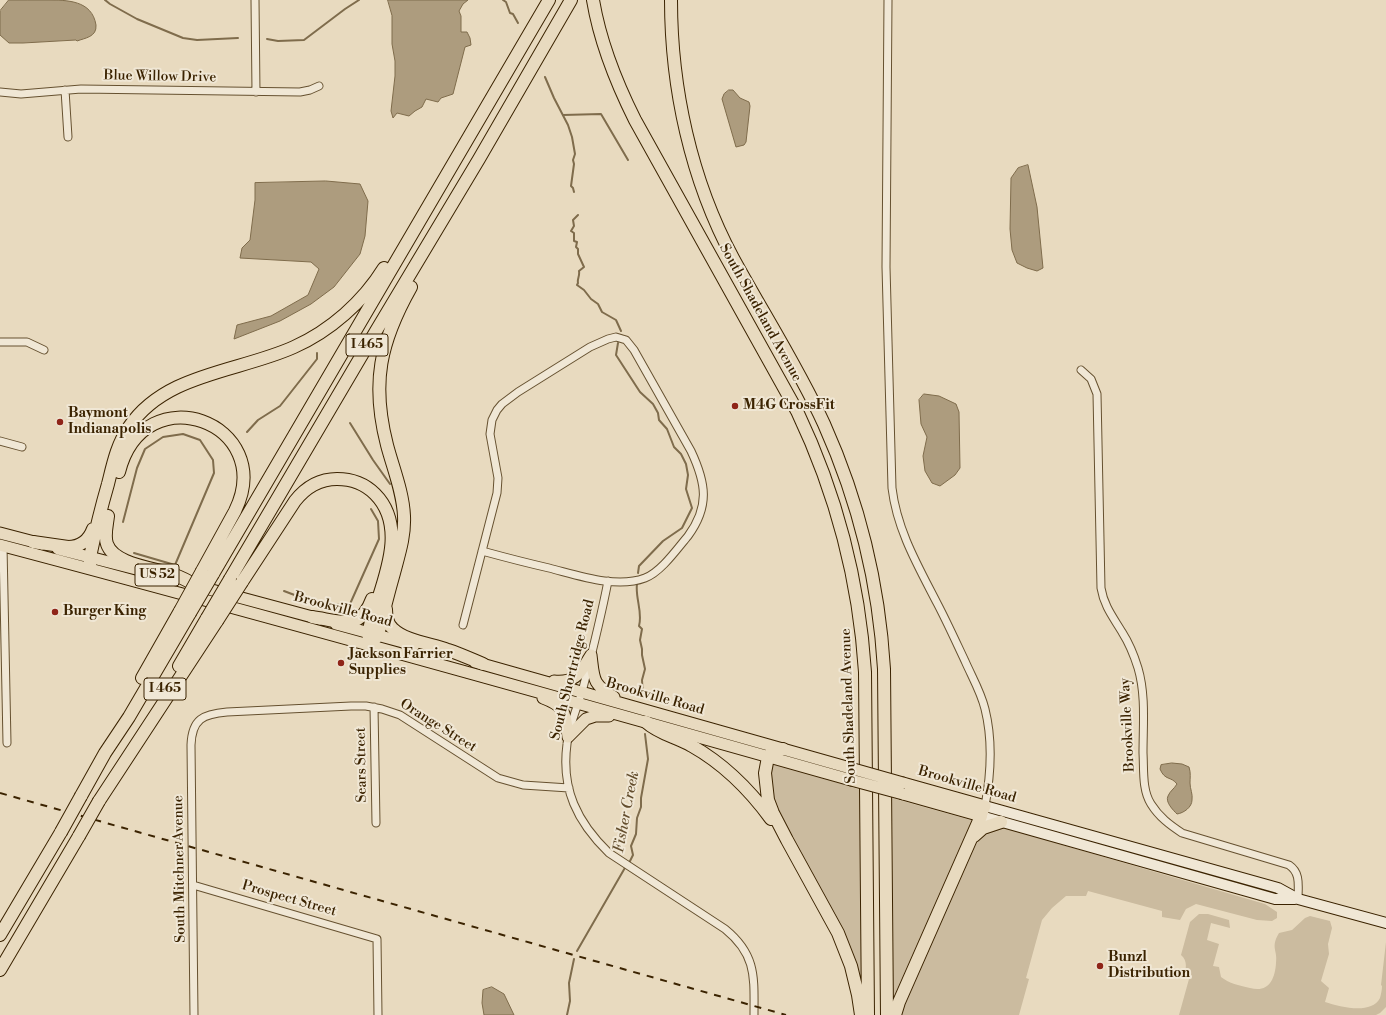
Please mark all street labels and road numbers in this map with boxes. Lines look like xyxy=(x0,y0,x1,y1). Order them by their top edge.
street label: Blue Willow Drive xyxy=(103,68,217,86)
street label: South Shadeland Avenue xyxy=(715,241,805,385)
road number: I 465 xyxy=(346,334,388,356)
road number: US 52 xyxy=(135,564,179,586)
street label: Brookville Road xyxy=(292,589,394,631)
street label: South Shortridge Road xyxy=(547,598,599,742)
street label: South Shadeland Avenue xyxy=(838,628,860,784)
street label: Brookville Road xyxy=(604,675,706,719)
road number: I 465 xyxy=(144,678,186,700)
street label: Brookville Way xyxy=(1117,678,1139,772)
street label: Orange Street xyxy=(396,696,480,756)
street label: Sears Street xyxy=(353,727,371,803)
street label: Brookville Road xyxy=(916,763,1018,807)
street label: South Mitchner Avenue xyxy=(170,795,190,943)
street label: Prospect Street xyxy=(240,877,338,921)

